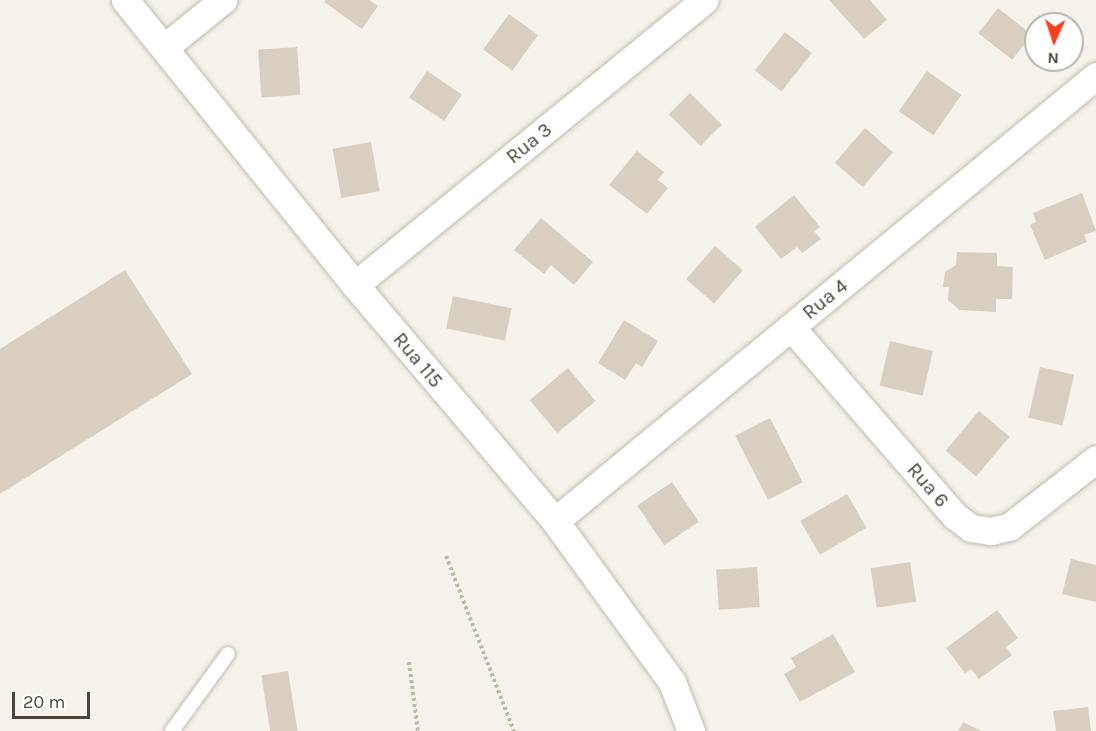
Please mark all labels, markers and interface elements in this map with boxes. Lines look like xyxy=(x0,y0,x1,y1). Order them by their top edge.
north arrow xyxy=(1024,12,1084,72)
text: N xyxy=(1047,49,1059,68)
street label: Rua 3 xyxy=(501,117,557,169)
street label: Rua 4 xyxy=(798,274,852,324)
street label: Rua 115 xyxy=(388,328,448,392)
street label: Rua 6 xyxy=(902,458,954,512)
scale bar xyxy=(15,680,93,718)
text: 20 m xyxy=(23,691,65,713)

